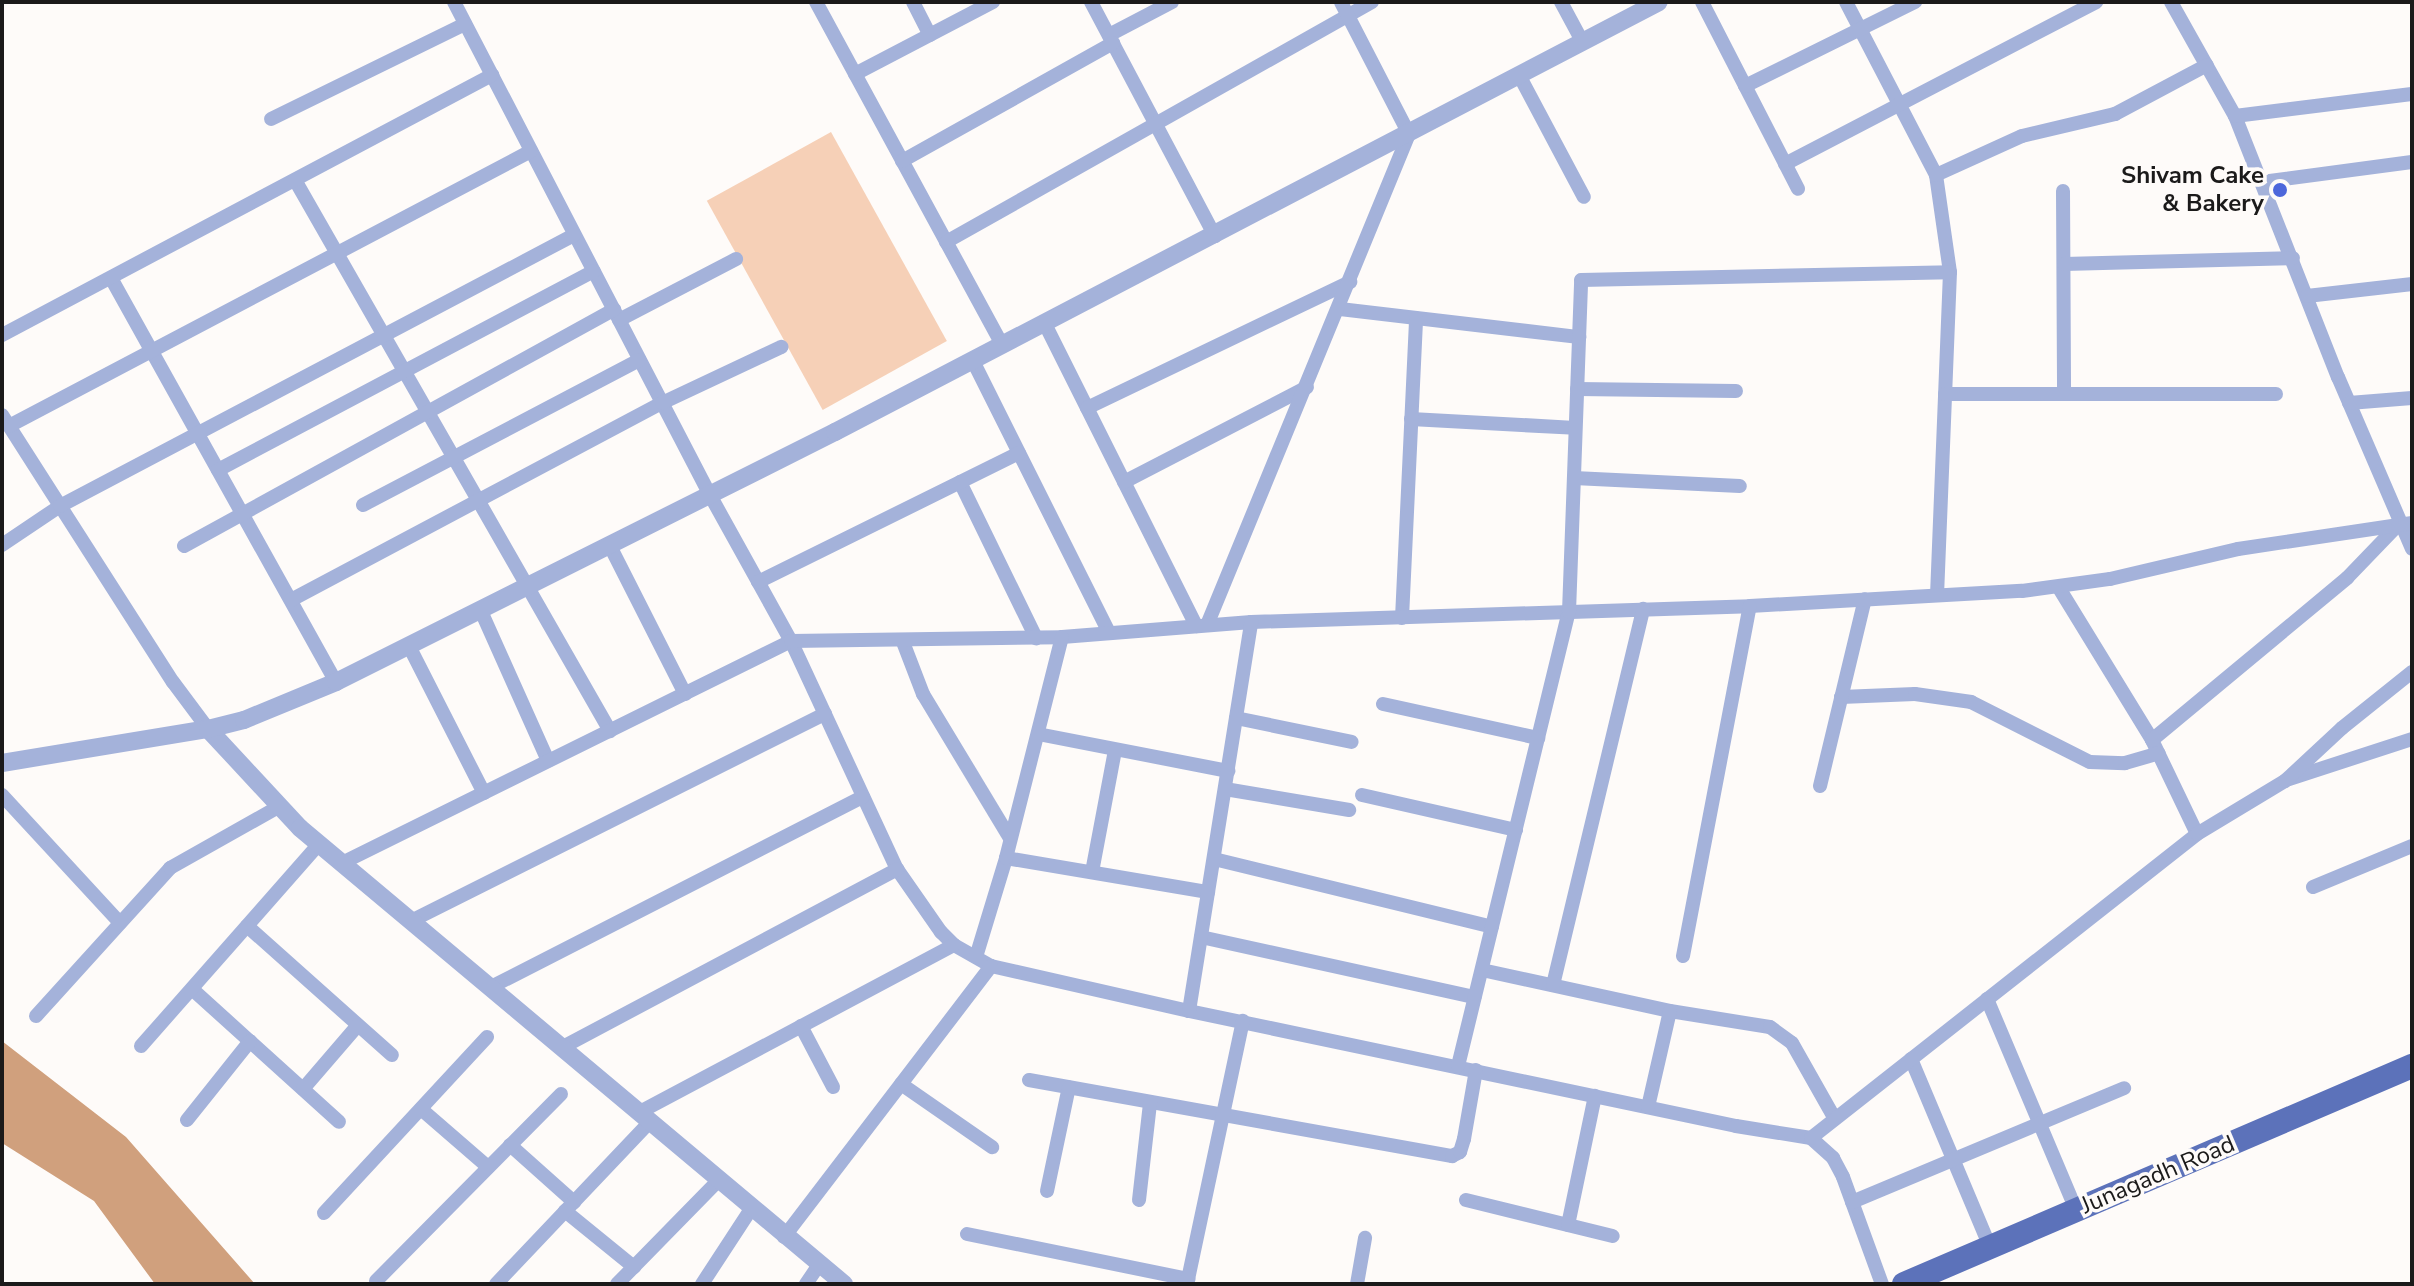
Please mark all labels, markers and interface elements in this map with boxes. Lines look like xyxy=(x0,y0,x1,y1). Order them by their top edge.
place label: Shivam Cake & Bakery xyxy=(2121,162,2264,218)
marker: Shivam Cake & Bakery xyxy=(2271,181,2289,199)
street label: Junagadh Road xyxy=(2077,1130,2239,1220)

